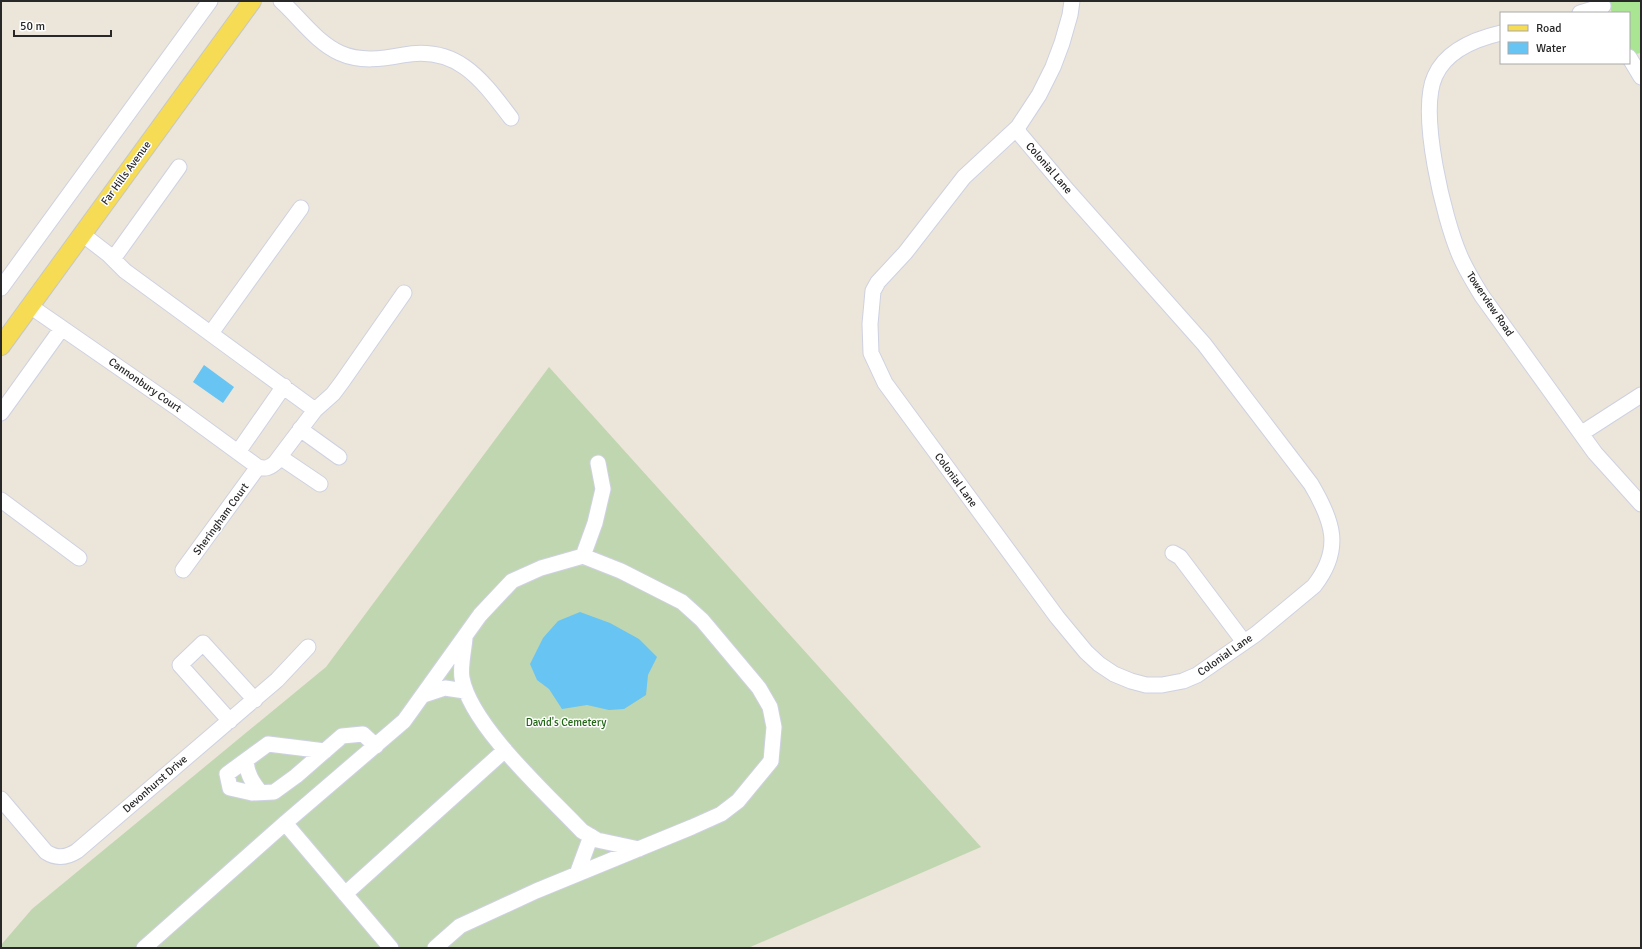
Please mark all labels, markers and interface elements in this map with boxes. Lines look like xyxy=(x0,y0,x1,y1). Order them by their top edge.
scale bar xyxy=(14,12,111,38)
legend xyxy=(1500,12,1630,64)
text: 50 m xyxy=(20,19,45,34)
text: Road xyxy=(1536,21,1562,36)
text: Water xyxy=(1536,41,1567,56)
street label: Far Hills Avenue xyxy=(98,139,154,207)
street label: Colonial Lane xyxy=(1023,140,1075,196)
street label: Towerview Road xyxy=(1464,269,1516,339)
street label: Cannonbury Court xyxy=(106,355,184,415)
street label: Colonial Lane xyxy=(932,450,980,510)
street label: Sheringham Court xyxy=(191,480,252,558)
street label: Colonial Lane xyxy=(1195,631,1255,679)
park label: David's Cemetery xyxy=(526,716,607,729)
street label: Devonhurst Drive xyxy=(120,753,190,815)

